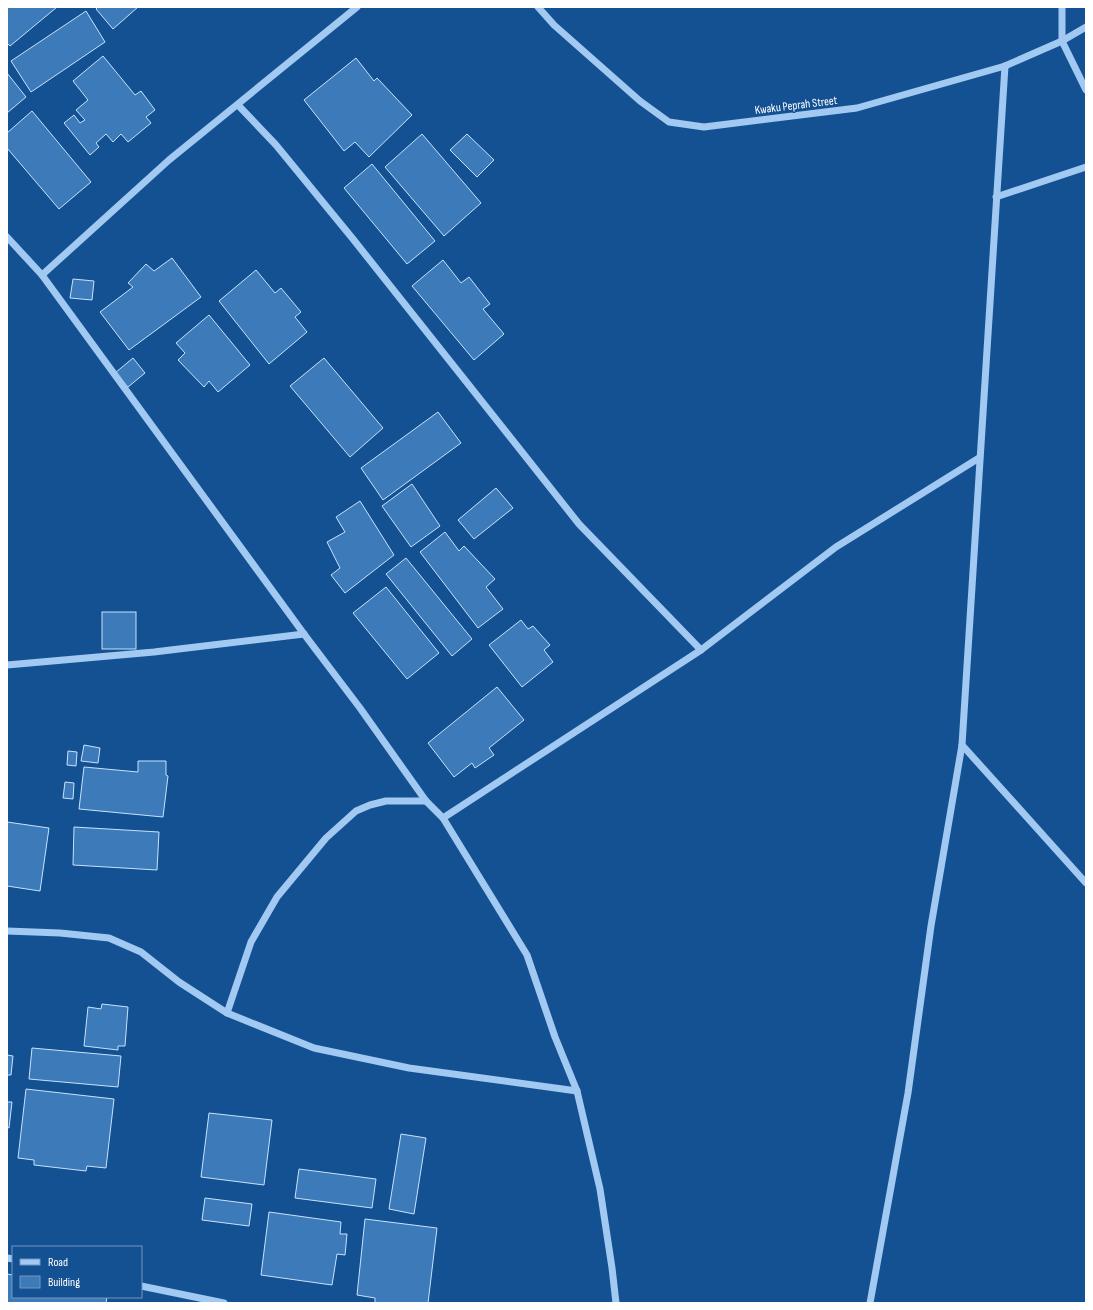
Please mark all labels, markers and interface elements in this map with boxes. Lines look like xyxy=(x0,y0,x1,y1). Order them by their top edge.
street label: Kwaku Peprah Street xyxy=(754,93,839,118)
legend xyxy=(12,1246,142,1298)
text: Road xyxy=(48,1255,68,1270)
text: Building xyxy=(48,1275,80,1290)

